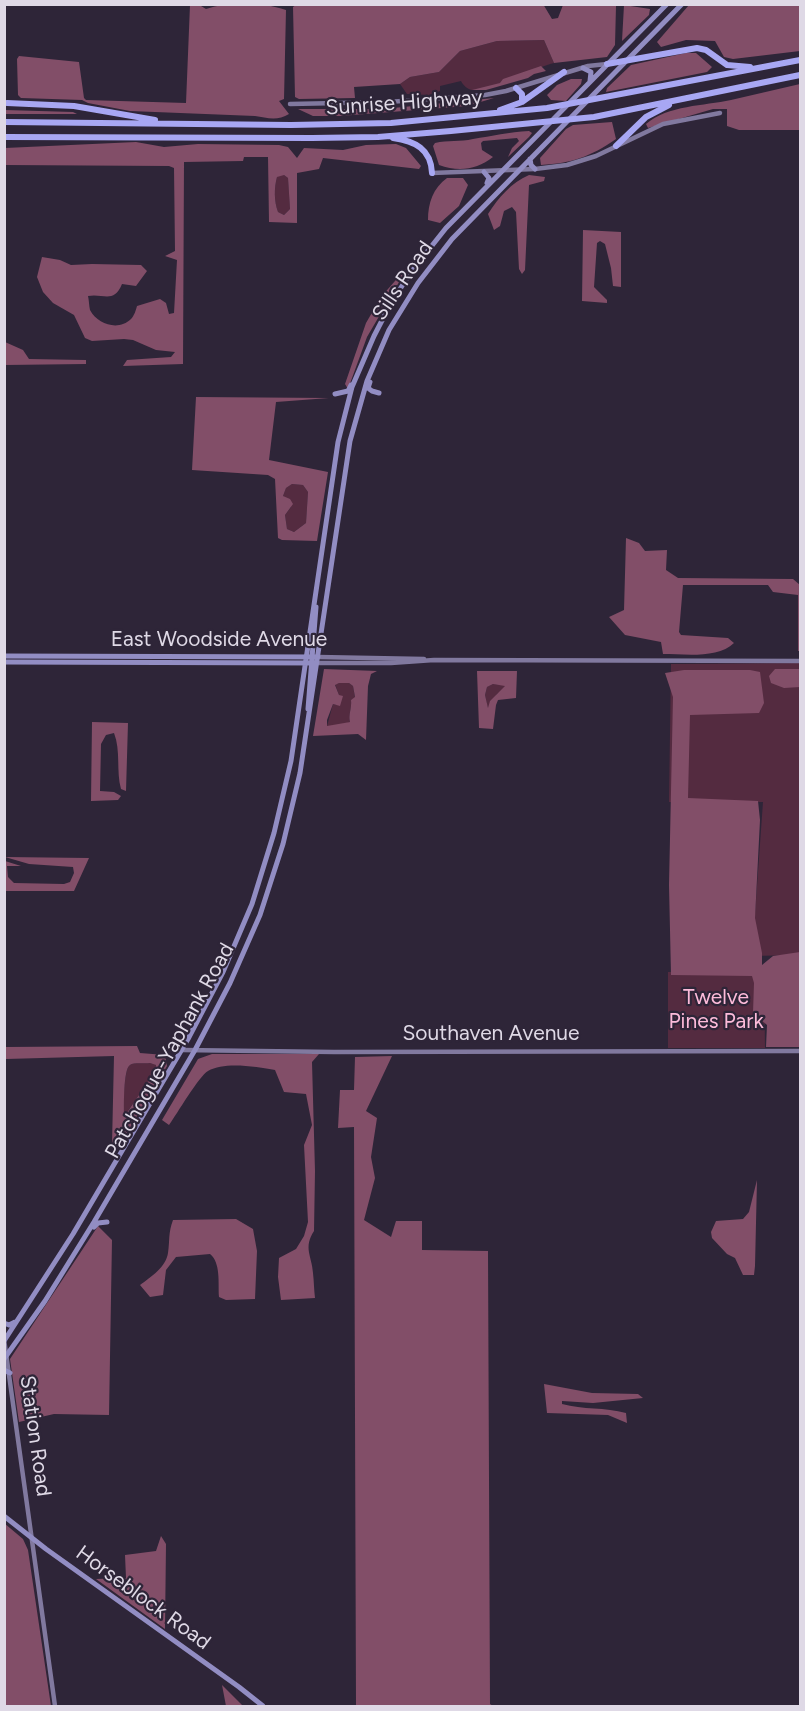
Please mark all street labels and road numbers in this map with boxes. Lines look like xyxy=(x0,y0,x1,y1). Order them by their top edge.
street label: Sunrise Highway xyxy=(325,85,483,121)
street label: Sills Road xyxy=(367,237,439,325)
street label: East Woodside Avenue xyxy=(111,627,327,653)
street label: Patchogue-Yaphank Road xyxy=(100,939,240,1163)
street label: Southaven Avenue xyxy=(402,1021,580,1047)
street label: Station Road xyxy=(14,1374,56,1498)
street label: Horseblock Road xyxy=(71,1541,215,1655)

